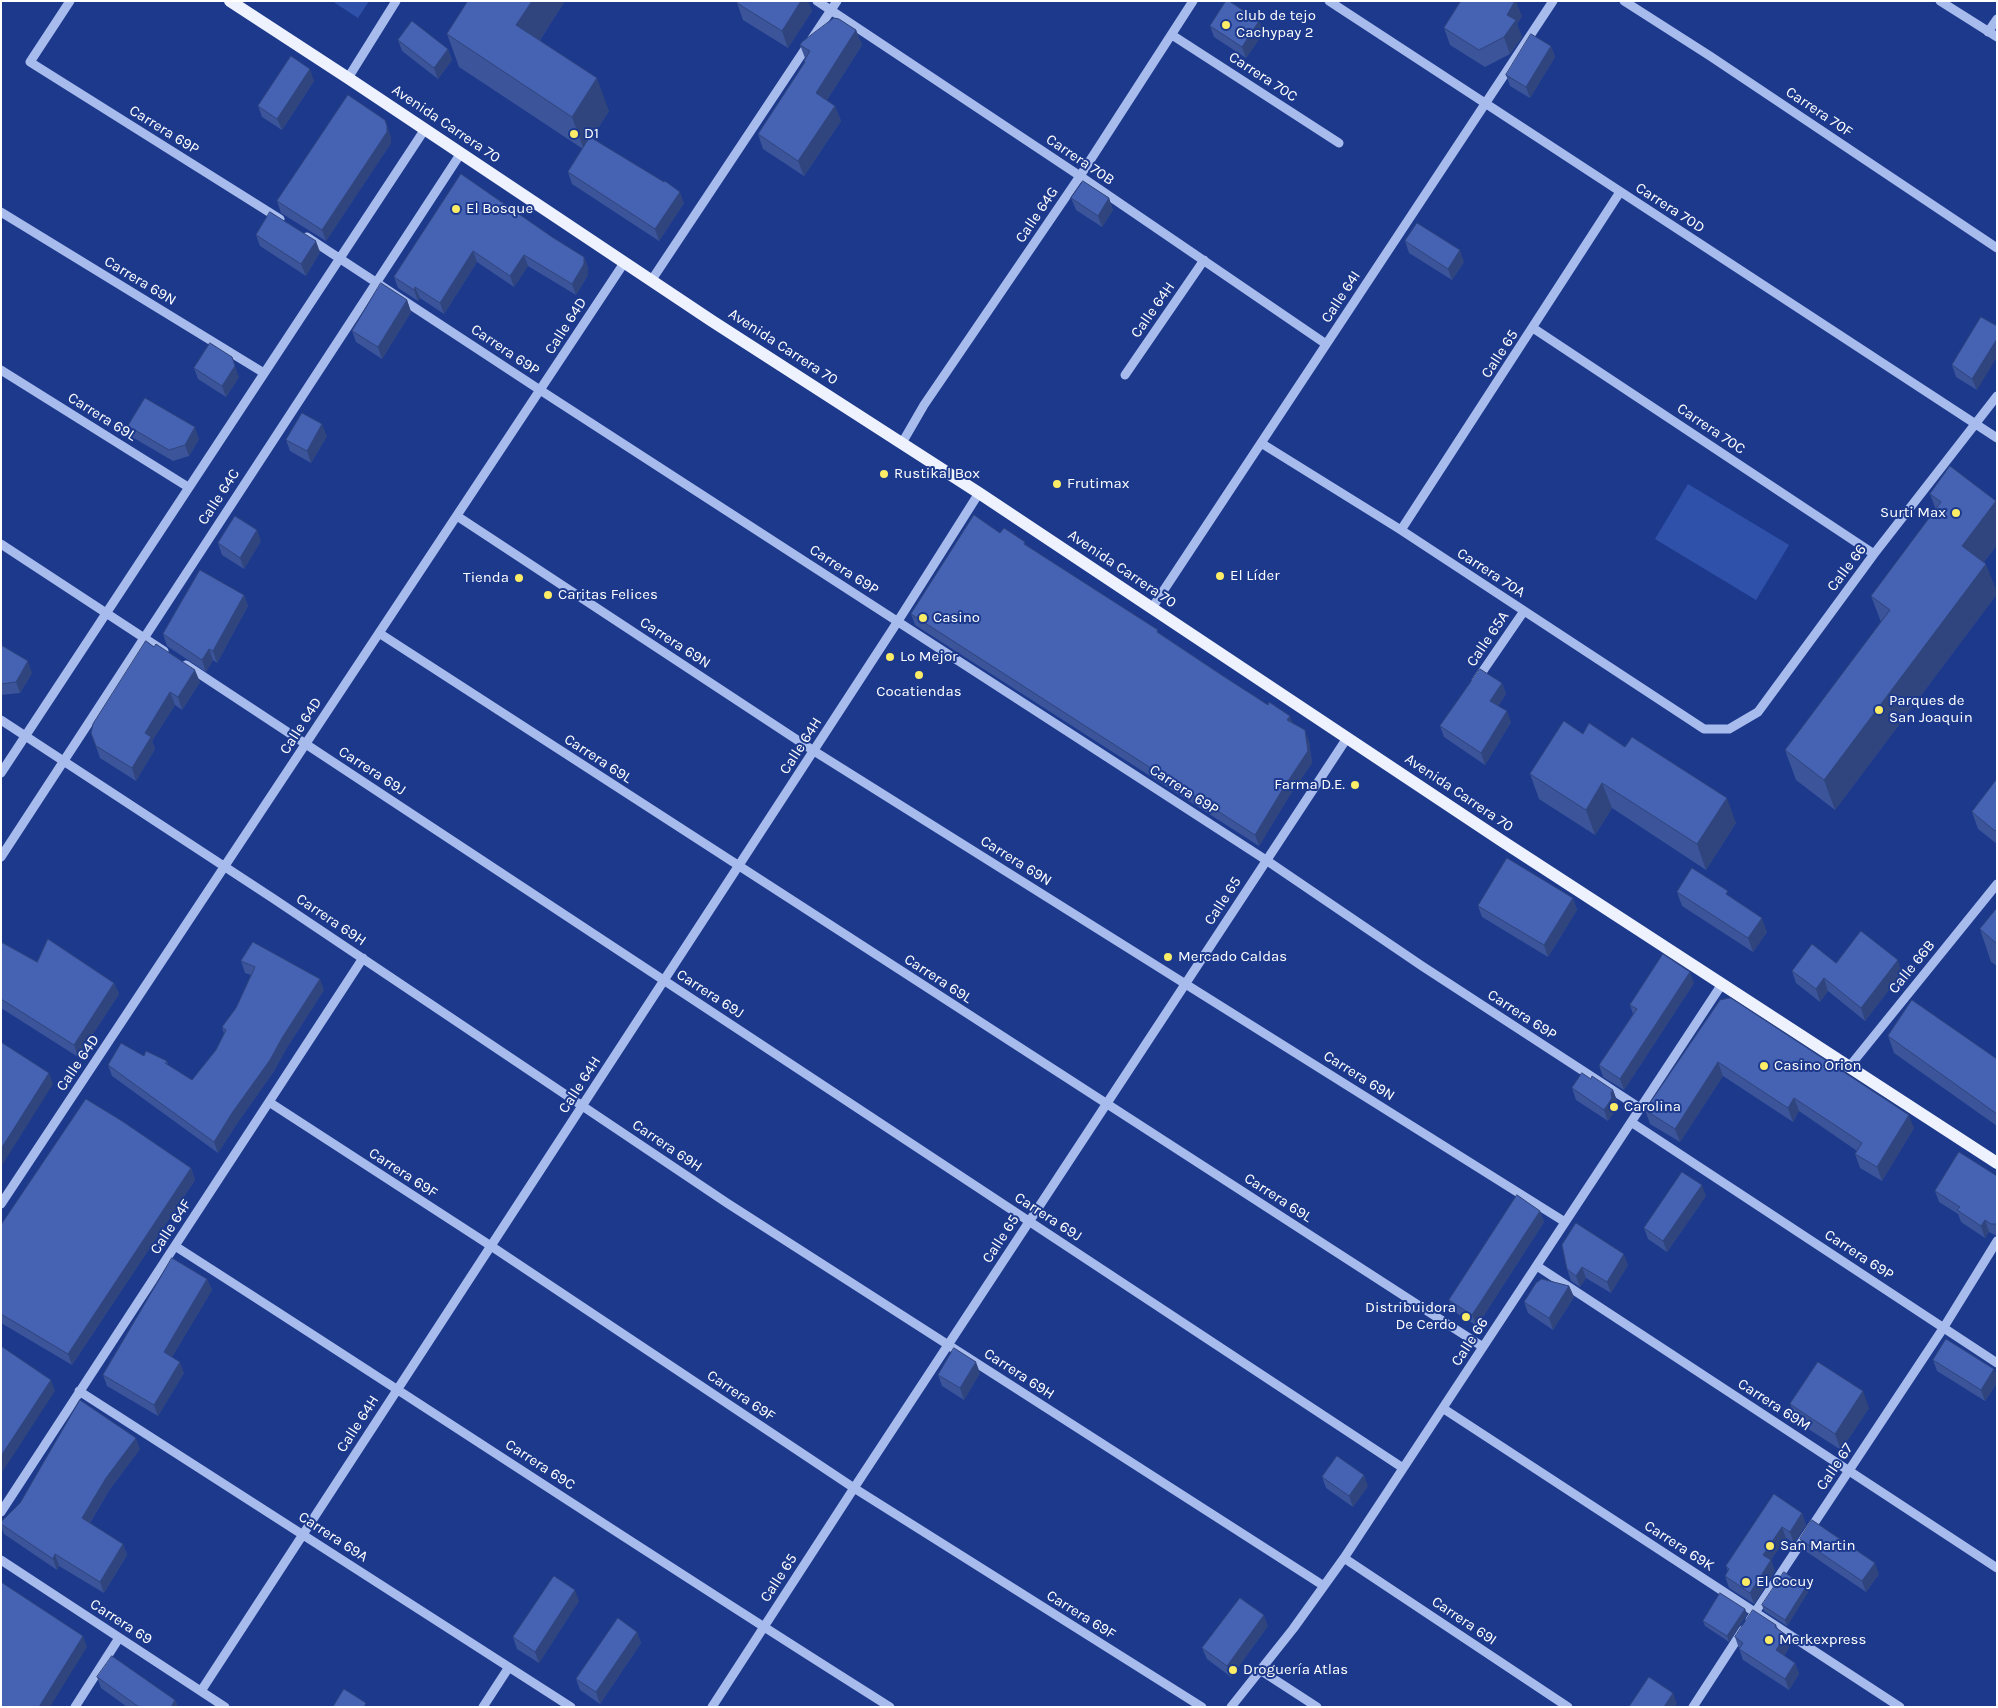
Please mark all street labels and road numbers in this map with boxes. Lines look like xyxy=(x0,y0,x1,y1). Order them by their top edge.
street label: Carrera 70C xyxy=(1225,48,1301,106)
street label: Avenida Carrera 70 xyxy=(388,81,504,167)
street label: Carrera 70F xyxy=(1782,83,1856,141)
street label: Carrera 69P xyxy=(126,101,202,159)
street label: Carrera 70B xyxy=(1042,131,1118,189)
street label: Carrera 70D xyxy=(1632,179,1708,237)
street label: Calle 64G xyxy=(1012,184,1062,246)
street label: Carrera 69N xyxy=(101,252,179,310)
street label: Calle 64I xyxy=(1318,268,1364,326)
street label: Calle 64H xyxy=(1127,279,1179,341)
street label: Calle 64D xyxy=(541,294,591,358)
street label: Avenida Carrera 70 xyxy=(725,305,841,389)
street label: Carrera 69P xyxy=(467,320,543,380)
street label: Calle 65 xyxy=(1478,326,1522,382)
street label: Carrera 69L xyxy=(64,389,140,445)
street label: Carrera 70C xyxy=(1673,400,1749,458)
street label: Calle 64C xyxy=(194,466,244,528)
street label: Avenida Carrera 70 xyxy=(1064,526,1180,612)
street label: Carrera 69P xyxy=(806,541,882,599)
street label: Calle 66 xyxy=(1823,541,1871,595)
street label: Carrera 70A xyxy=(1453,544,1529,602)
street label: Calle 65A xyxy=(1463,608,1513,670)
street label: Carrera 69N xyxy=(636,613,714,673)
street label: Calle 64D xyxy=(276,694,326,758)
street label: Calle 64H xyxy=(776,714,826,778)
street label: Carrera 69L xyxy=(561,730,635,788)
street label: Carrera 69J xyxy=(335,743,409,799)
street label: Avenida Carrera 70 xyxy=(1401,750,1517,836)
street label: Carrera 69P xyxy=(1146,761,1222,819)
street label: Carrera 69N xyxy=(977,832,1055,890)
street label: Calle 65 xyxy=(1201,873,1245,929)
street label: Carrera 69H xyxy=(293,890,369,950)
street label: Calle 66B xyxy=(1885,937,1939,997)
street label: Carrera 69L xyxy=(901,950,975,1008)
street label: Carrera 69J xyxy=(673,966,747,1022)
street label: Carrera 69P xyxy=(1484,986,1560,1044)
street label: Calle 64D xyxy=(53,1031,103,1095)
street label: Carrera 69N xyxy=(1320,1047,1398,1105)
street label: Calle 64H xyxy=(555,1053,605,1117)
street label: Carrera 69H xyxy=(629,1116,705,1176)
street label: Carrera 69F xyxy=(365,1144,441,1202)
street label: Carrera 69L xyxy=(1241,1169,1315,1227)
street label: Carrera 69J xyxy=(1011,1189,1085,1245)
street label: Calle 64F xyxy=(147,1196,195,1258)
street label: Calle 65 xyxy=(979,1211,1023,1267)
street label: Carrera 69P xyxy=(1821,1226,1897,1284)
street label: Calle 66 xyxy=(1448,1314,1492,1370)
street label: Carrera 69H xyxy=(980,1345,1058,1403)
street label: Carrera 69F xyxy=(703,1367,779,1425)
street label: Carrera 69M xyxy=(1734,1375,1814,1435)
street label: Calle 64H xyxy=(333,1392,383,1456)
street label: Carrera 69C xyxy=(502,1436,578,1494)
street label: Calle 67 xyxy=(1813,1440,1857,1494)
street label: Carrera 69A xyxy=(295,1508,371,1566)
street label: Carrera 69K xyxy=(1641,1517,1717,1575)
street label: Calle 65 xyxy=(757,1550,801,1606)
street label: Carrera 69F xyxy=(1043,1587,1119,1643)
street label: Carrera 69I xyxy=(1428,1593,1500,1649)
street label: Carrera 69 xyxy=(87,1595,155,1649)

